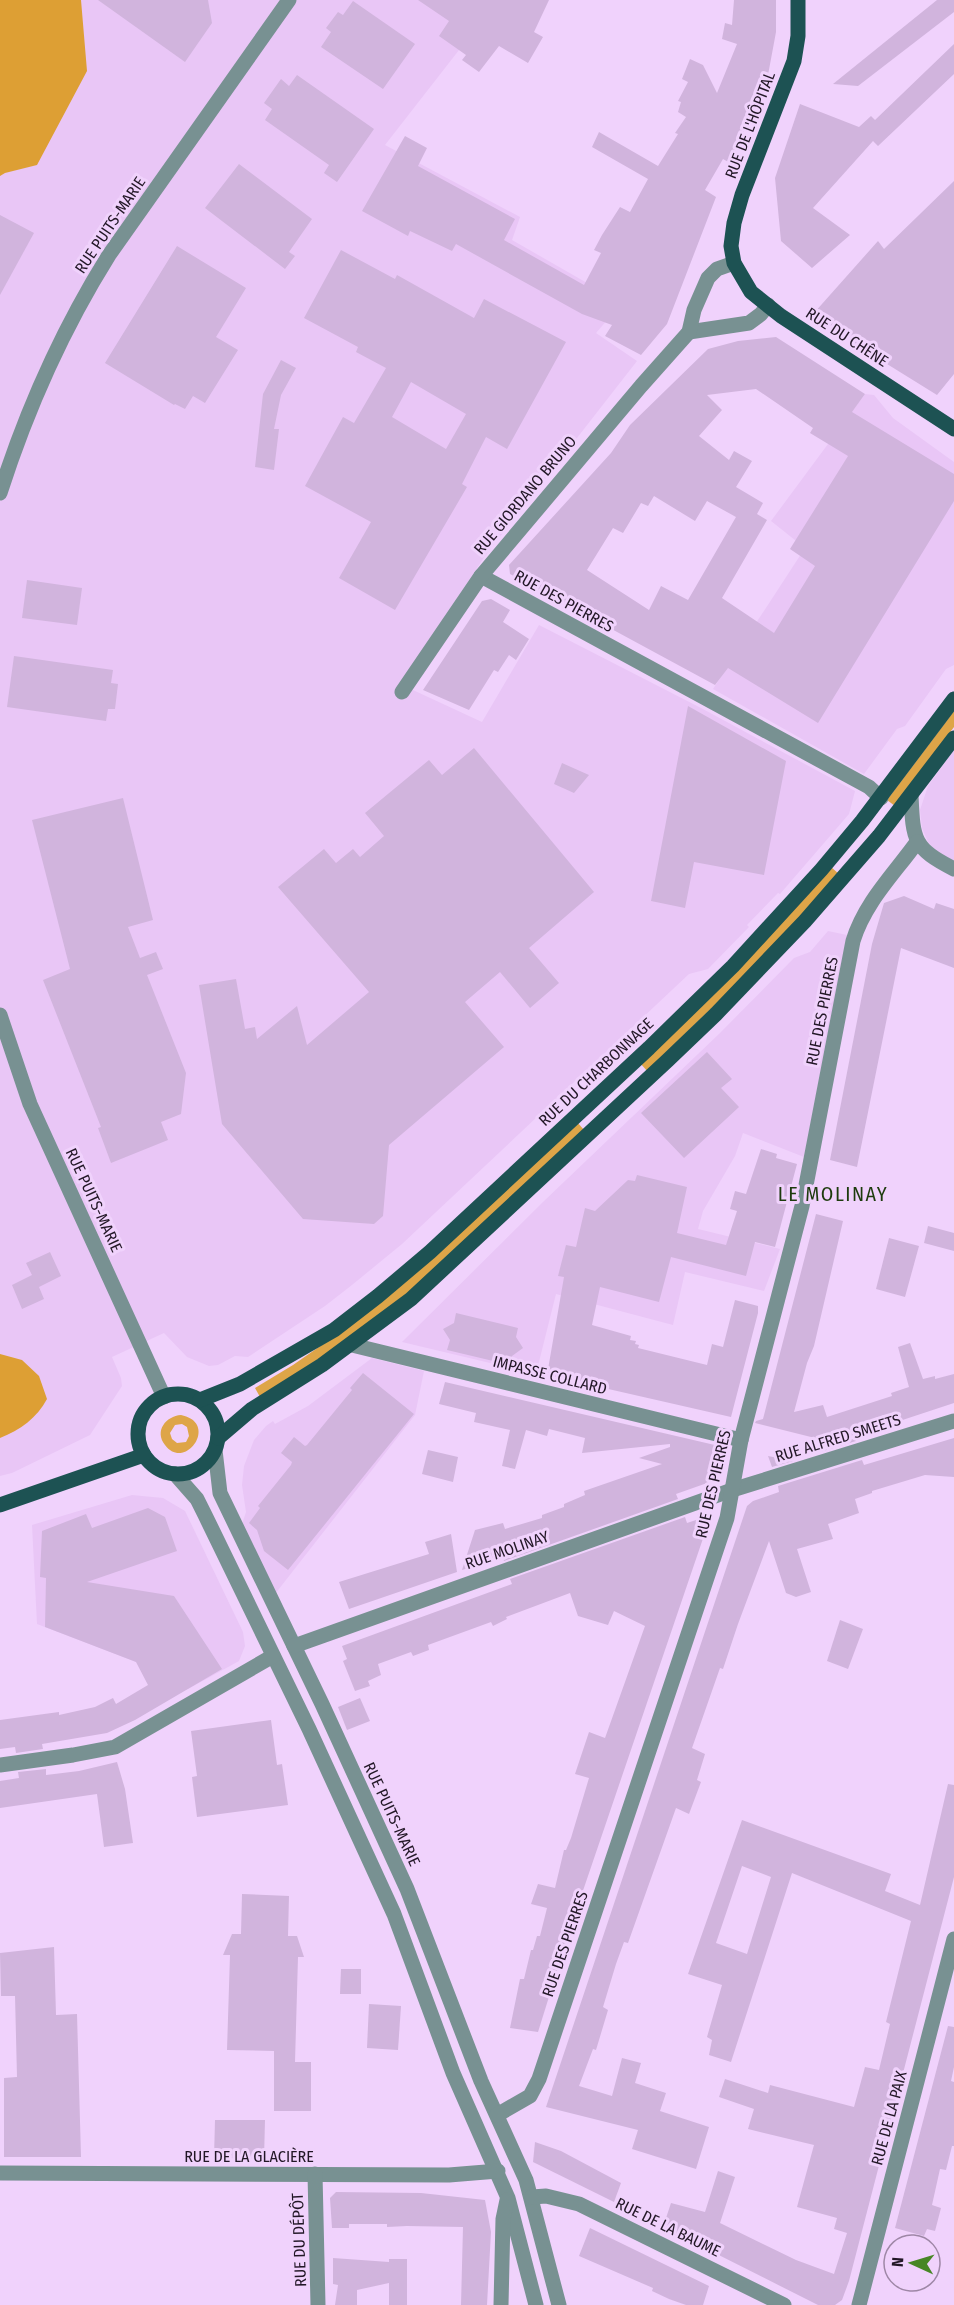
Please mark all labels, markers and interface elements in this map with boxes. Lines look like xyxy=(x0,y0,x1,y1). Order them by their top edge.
street label: RUE DE L'HÔPITAL xyxy=(720,68,779,181)
street label: RUE PUITS-MARIE xyxy=(71,173,149,277)
street label: RUE DU CHÊNE xyxy=(802,303,892,371)
street label: RUE GIORDANO BRUNO xyxy=(470,432,580,558)
street label: RUE DES PIERRES xyxy=(511,566,617,636)
street label: RUE DES PIERRES xyxy=(802,955,842,1067)
street label: RUE DU CHARBONNAGE xyxy=(535,1014,657,1130)
street label: RUE PUITS-MARIE xyxy=(62,1145,126,1255)
district label: LE MOLINAY xyxy=(778,1182,888,1206)
street label: IMPASSE COLLARD xyxy=(491,1352,609,1398)
street label: RUE ALFRED SMEETS xyxy=(773,1410,903,1466)
street label: RUE DES PIERRES xyxy=(691,1428,735,1540)
street label: RUE MOLINAY xyxy=(463,1527,551,1573)
street label: RUE PUITS-MARIE xyxy=(360,1759,424,1869)
street label: RUE DES PIERRES xyxy=(538,1889,592,1999)
street label: RUE DE LA PAIX xyxy=(867,2069,911,2167)
street label: RUE DE LA GLACIÈRE xyxy=(184,2147,314,2166)
street label: RUE DU DÉPÔT xyxy=(287,2192,310,2287)
street label: RUE DE LA BAUME xyxy=(612,2193,724,2261)
north arrow xyxy=(882,2233,942,2293)
text: N xyxy=(888,2257,907,2267)

